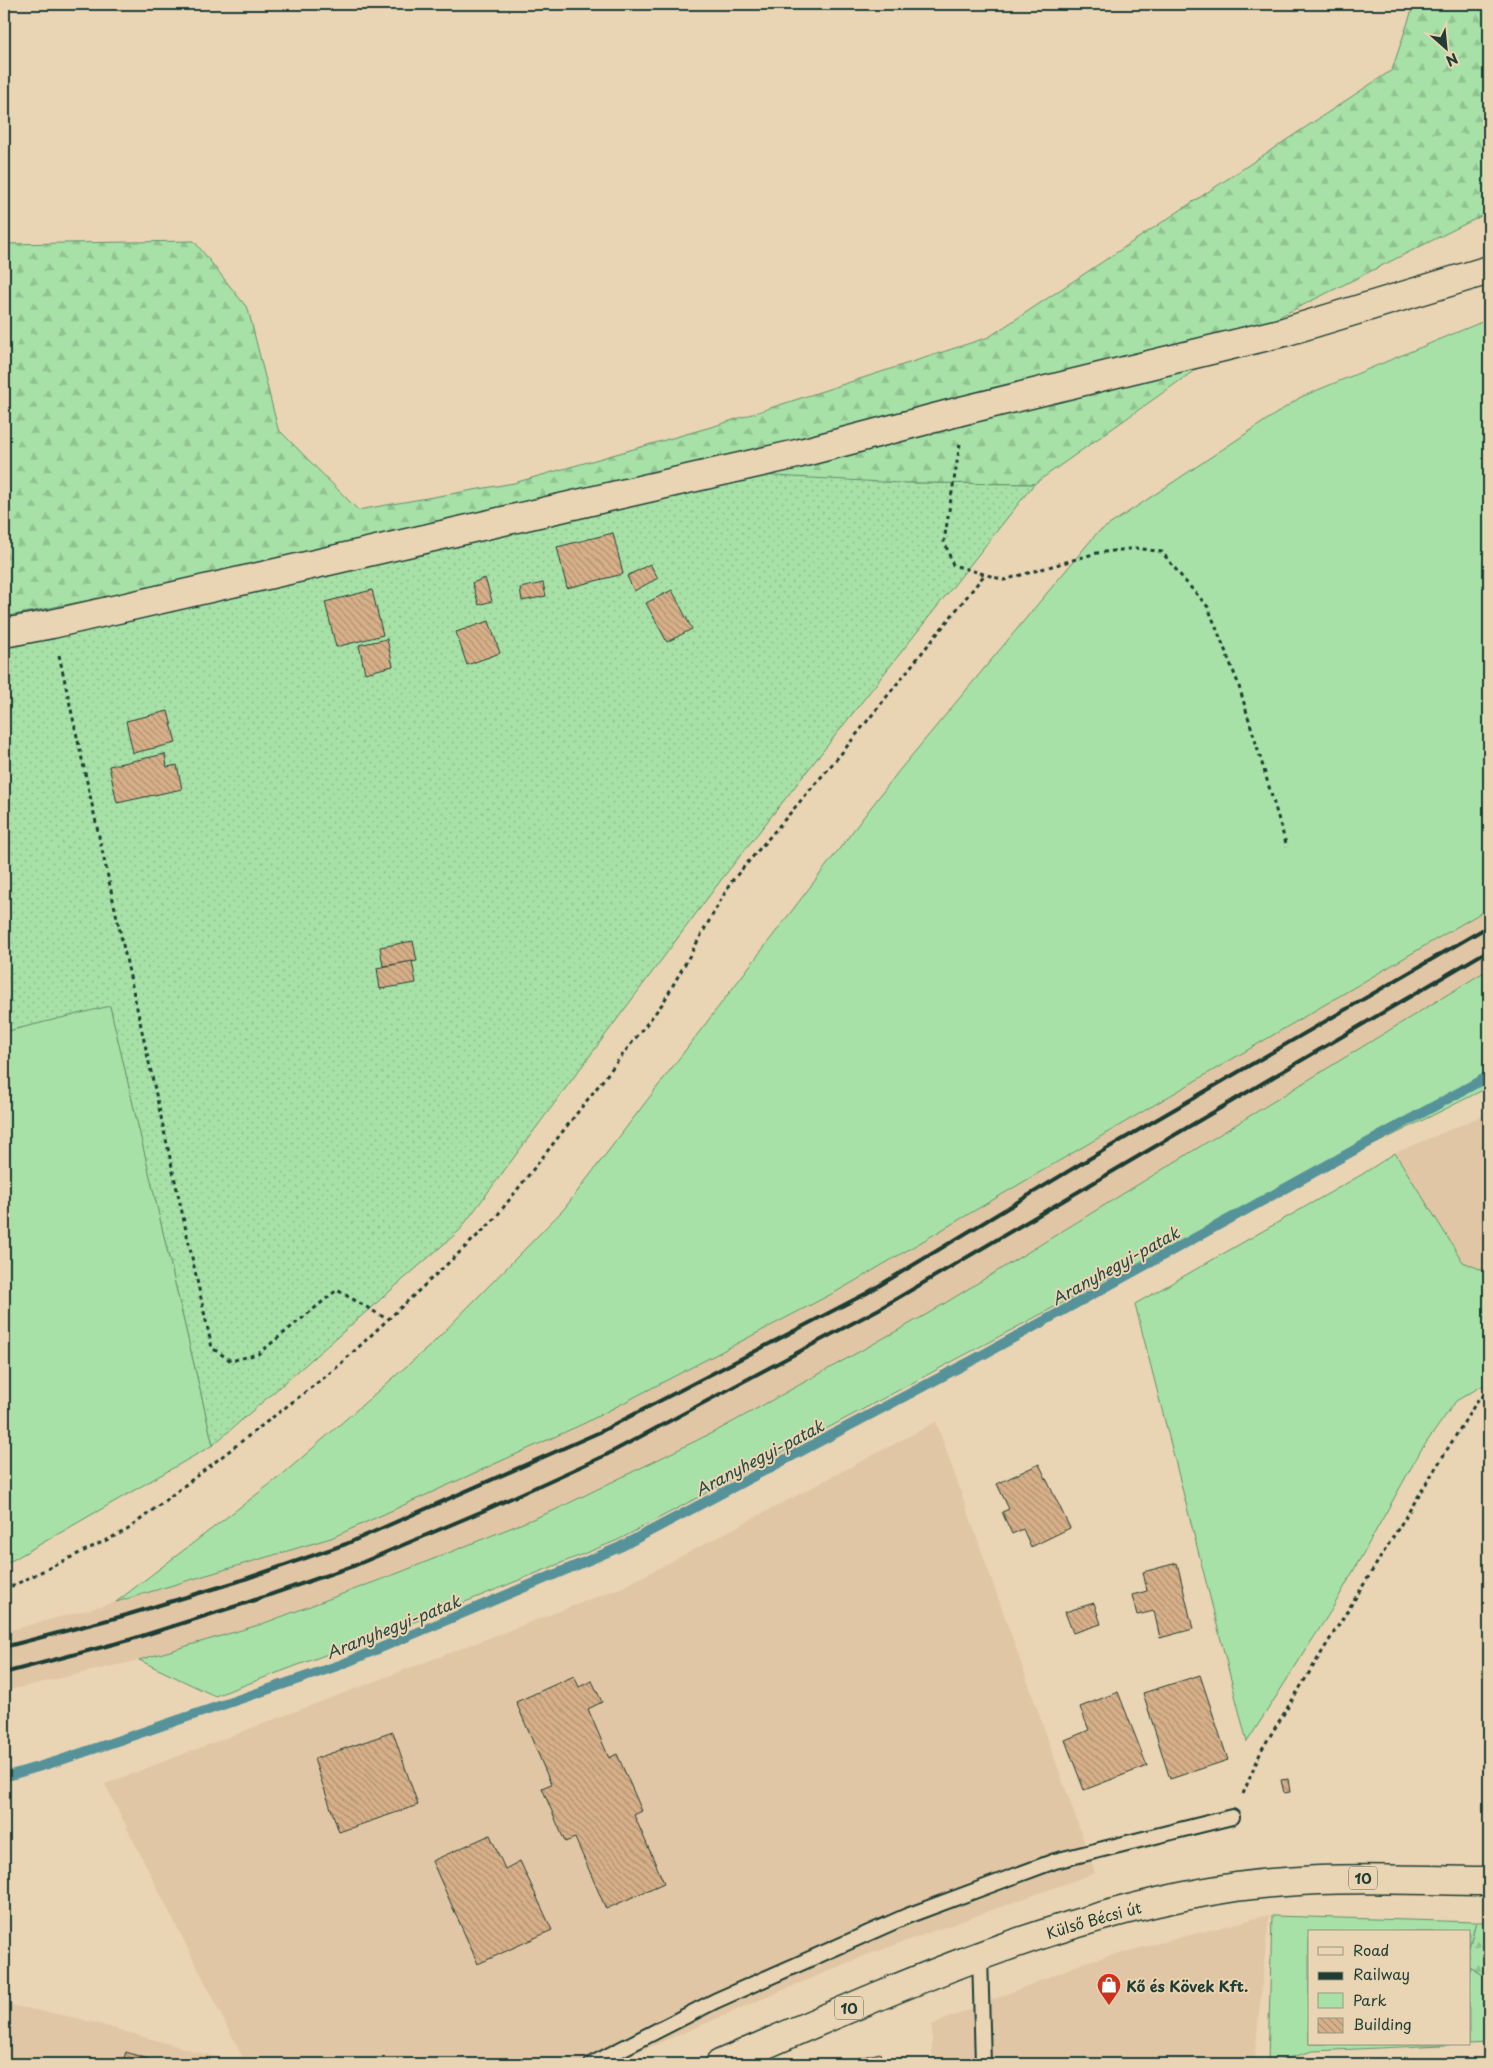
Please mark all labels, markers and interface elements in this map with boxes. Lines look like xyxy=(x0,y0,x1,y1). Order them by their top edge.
north arrow xyxy=(1420,22,1470,72)
text: N xyxy=(1442,48,1462,72)
water label: Aranyhegyi-patak xyxy=(1047,1219,1184,1310)
water label: Aranyhegyi-patak xyxy=(690,1412,829,1501)
water label: Aranyhegyi-patak xyxy=(322,1588,465,1664)
road number: 10 xyxy=(1349,1866,1377,1890)
street label: Külső Bécsi út xyxy=(1043,1895,1144,1944)
legend xyxy=(1308,1930,1470,2046)
text: Road xyxy=(1353,1938,1389,1961)
text: Railway xyxy=(1353,1962,1410,1985)
shop icon: Kő és Kövek Kft. xyxy=(1096,1972,1122,2006)
place label: Kő és Kövek Kft. xyxy=(1126,1974,1248,1997)
text: Park xyxy=(1353,1988,1387,2011)
road number: 10 xyxy=(835,1996,863,2020)
text: Building xyxy=(1353,2012,1412,2035)

